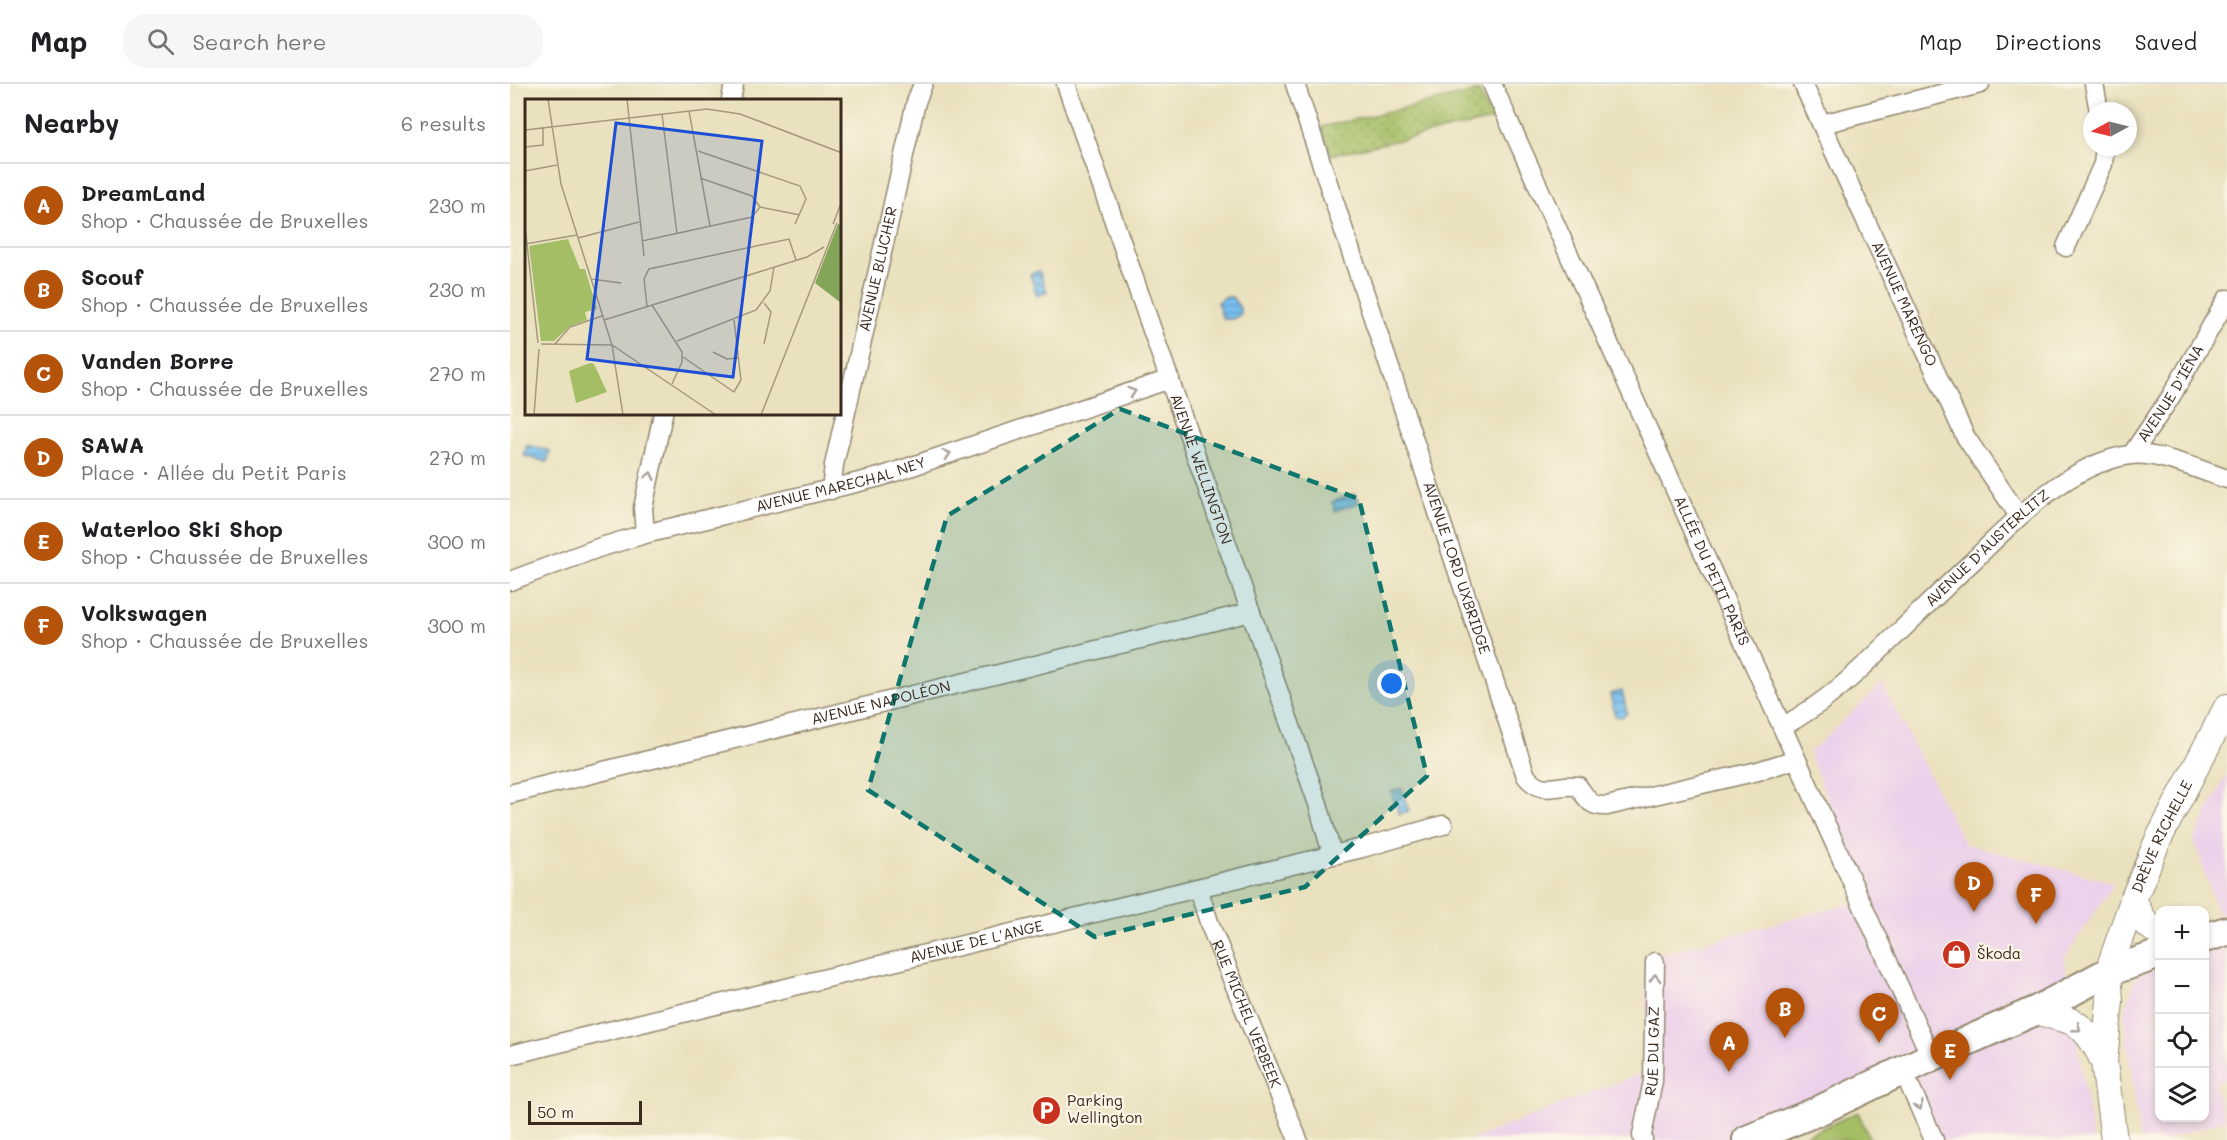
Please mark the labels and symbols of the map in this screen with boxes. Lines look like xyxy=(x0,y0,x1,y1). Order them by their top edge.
inset map xyxy=(525,99,842,416)
north arrow xyxy=(2083,102,2137,156)
street label: AVENUE BLUCHER xyxy=(853,204,901,333)
street label: AVENUE MARENGO xyxy=(1868,238,1943,369)
street label: AVENUE D'IÉNA xyxy=(2132,341,2208,445)
one-way arrow xyxy=(1126,386,1137,399)
street label: AVENUE WELLINGTON xyxy=(1166,391,1237,547)
one-way arrow xyxy=(941,448,952,461)
street label: AVENUE MARECHAL NEY xyxy=(753,451,928,516)
one-way arrow xyxy=(643,472,656,482)
street label: AVENUE LORD UXBRIDGE xyxy=(1419,478,1496,657)
street label: AVENUE D'AUSTERLITZ xyxy=(1920,485,2053,610)
street label: ALLÉE DU PETIT PARIS xyxy=(1670,492,1755,648)
your location xyxy=(1377,669,1406,698)
street label: AVENUE NAPOLÉON xyxy=(809,675,953,729)
street label: DRÈVE RICHELLE xyxy=(2126,776,2197,895)
pin: D xyxy=(1954,862,1994,912)
pin: F xyxy=(2016,874,2056,924)
street label: AVENUE DE L'ANGE xyxy=(907,915,1046,967)
street label: RUE MICHEL VERBEEK xyxy=(1208,937,1286,1090)
shop icon: Škoda xyxy=(1940,938,1972,970)
place label: Škoda xyxy=(1977,943,2021,963)
one-way arrow xyxy=(1649,973,1661,982)
pin: B xyxy=(1766,988,1804,1038)
pin: C xyxy=(1860,994,1898,1043)
street label: RUE DU GAZ xyxy=(1639,1006,1663,1098)
one-way arrow xyxy=(2070,1020,2081,1031)
pin: A xyxy=(1710,1022,1748,1072)
pin: E xyxy=(1930,1030,1970,1080)
place label: Parking Wellington xyxy=(1067,1090,1142,1127)
parking icon: Parking Wellington xyxy=(1030,1094,1062,1126)
scale bar xyxy=(528,1098,642,1126)
one-way arrow xyxy=(1911,1099,1923,1110)

